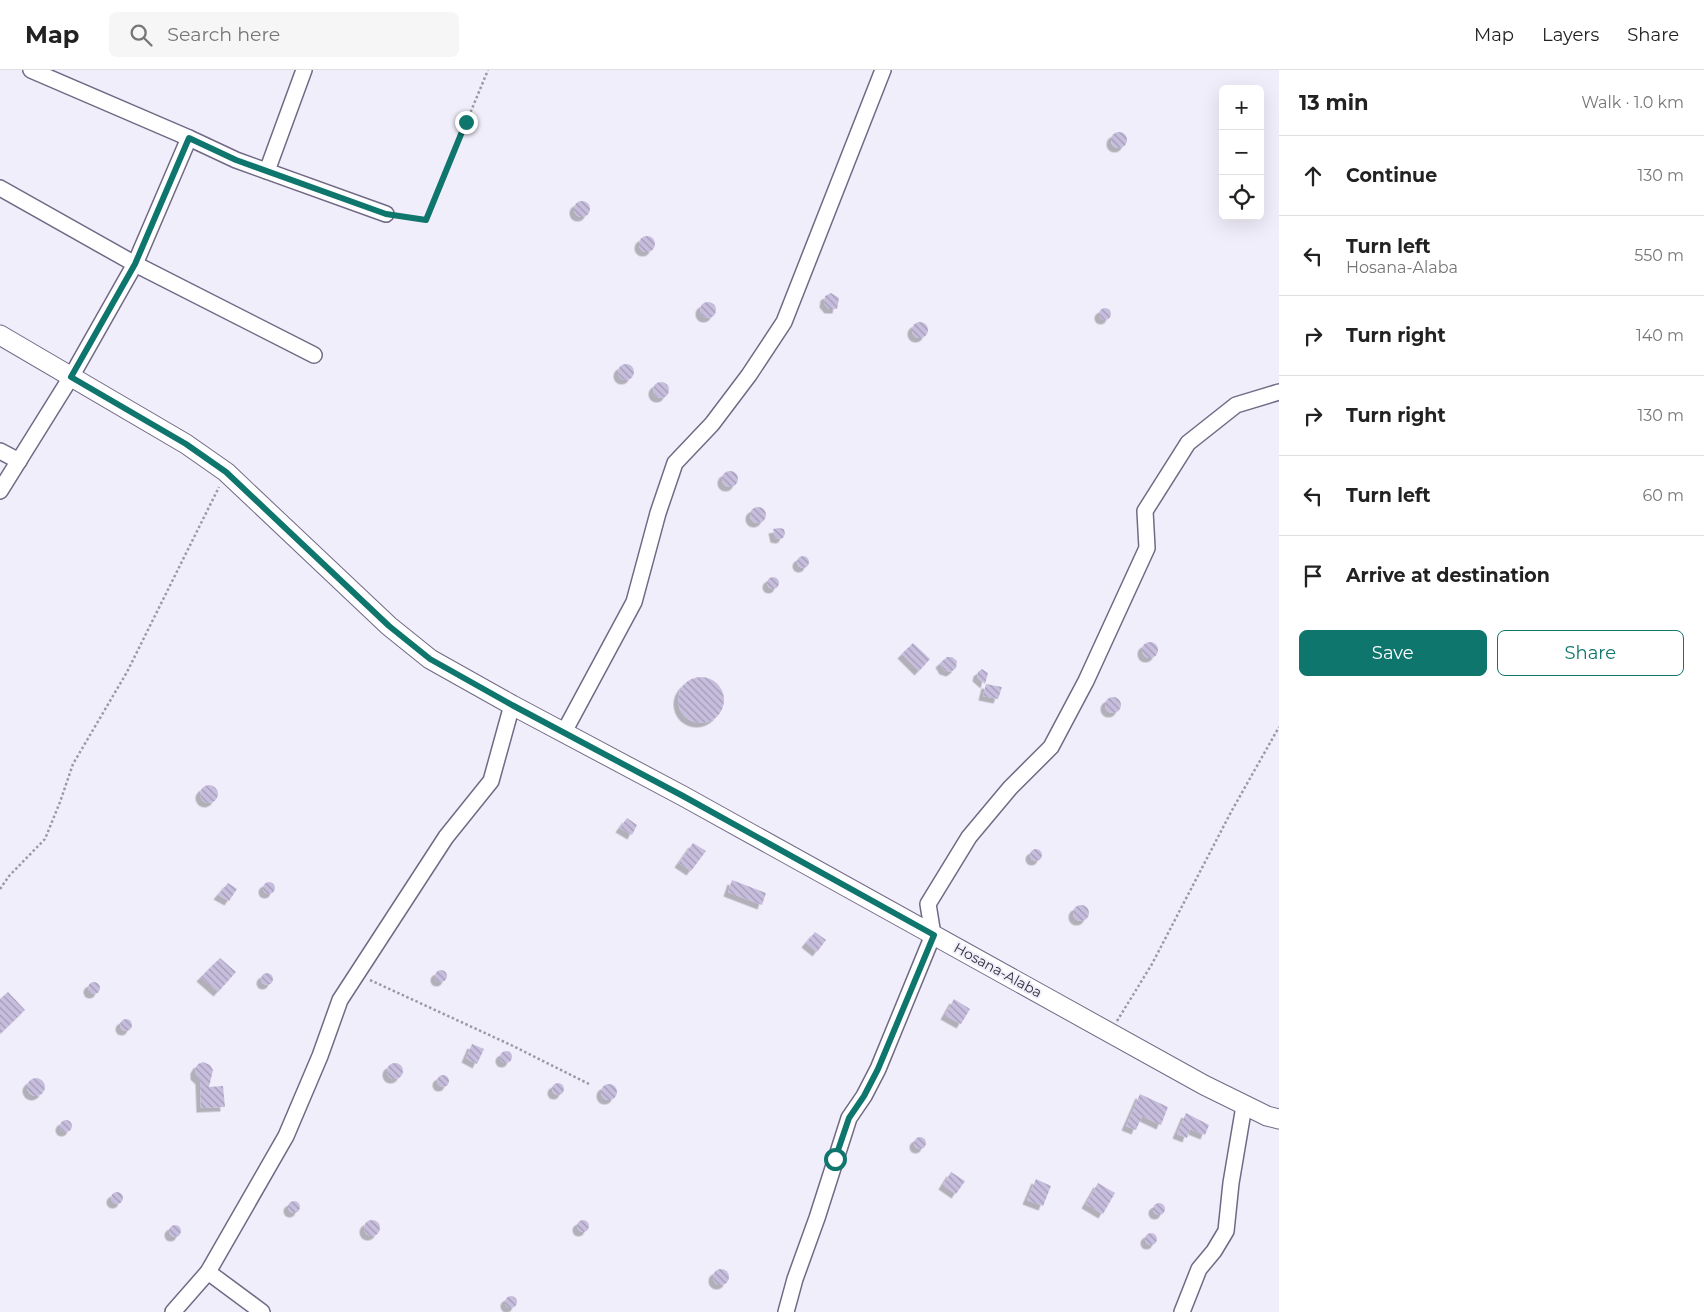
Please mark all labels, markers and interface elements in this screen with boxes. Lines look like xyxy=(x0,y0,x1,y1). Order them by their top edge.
search box xyxy=(109,12,459,57)
text: Map xyxy=(25,20,79,49)
icon: search xyxy=(127,21,155,49)
text: Search here xyxy=(167,23,280,46)
text: Map xyxy=(1474,24,1514,46)
text: Layers xyxy=(1542,24,1599,46)
text: Share xyxy=(1627,24,1679,46)
map controls xyxy=(1219,85,1264,220)
button: + xyxy=(1219,85,1264,130)
text: 13 min xyxy=(1299,90,1368,115)
text: Walk · 1.0 km xyxy=(1581,93,1684,112)
route end xyxy=(455,111,478,134)
button: − xyxy=(1219,130,1264,175)
icon: ahead xyxy=(1299,162,1327,190)
text: Continue xyxy=(1346,164,1437,187)
text: 130 m xyxy=(1637,166,1684,185)
button: locate xyxy=(1219,175,1264,220)
text: Turn left xyxy=(1346,235,1431,258)
icon: left xyxy=(1299,242,1327,270)
text: 550 m xyxy=(1634,246,1684,265)
text: Hosana-Alaba xyxy=(1346,258,1458,277)
icon: right xyxy=(1299,322,1327,350)
text: Turn right xyxy=(1346,324,1446,347)
text: 140 m xyxy=(1636,326,1684,345)
icon: right xyxy=(1299,402,1327,430)
text: Turn right xyxy=(1346,404,1446,427)
text: 130 m xyxy=(1637,406,1684,425)
icon: left xyxy=(1299,482,1327,510)
text: Turn left xyxy=(1346,484,1431,507)
text: 60 m xyxy=(1642,486,1684,505)
icon: arrive xyxy=(1299,562,1327,590)
text: Arrive at destination xyxy=(1346,564,1550,587)
button: Save xyxy=(1299,630,1487,676)
button: Share xyxy=(1497,630,1684,676)
street label: Hosana-Alaba xyxy=(951,938,1045,1002)
route start xyxy=(824,1148,847,1171)

